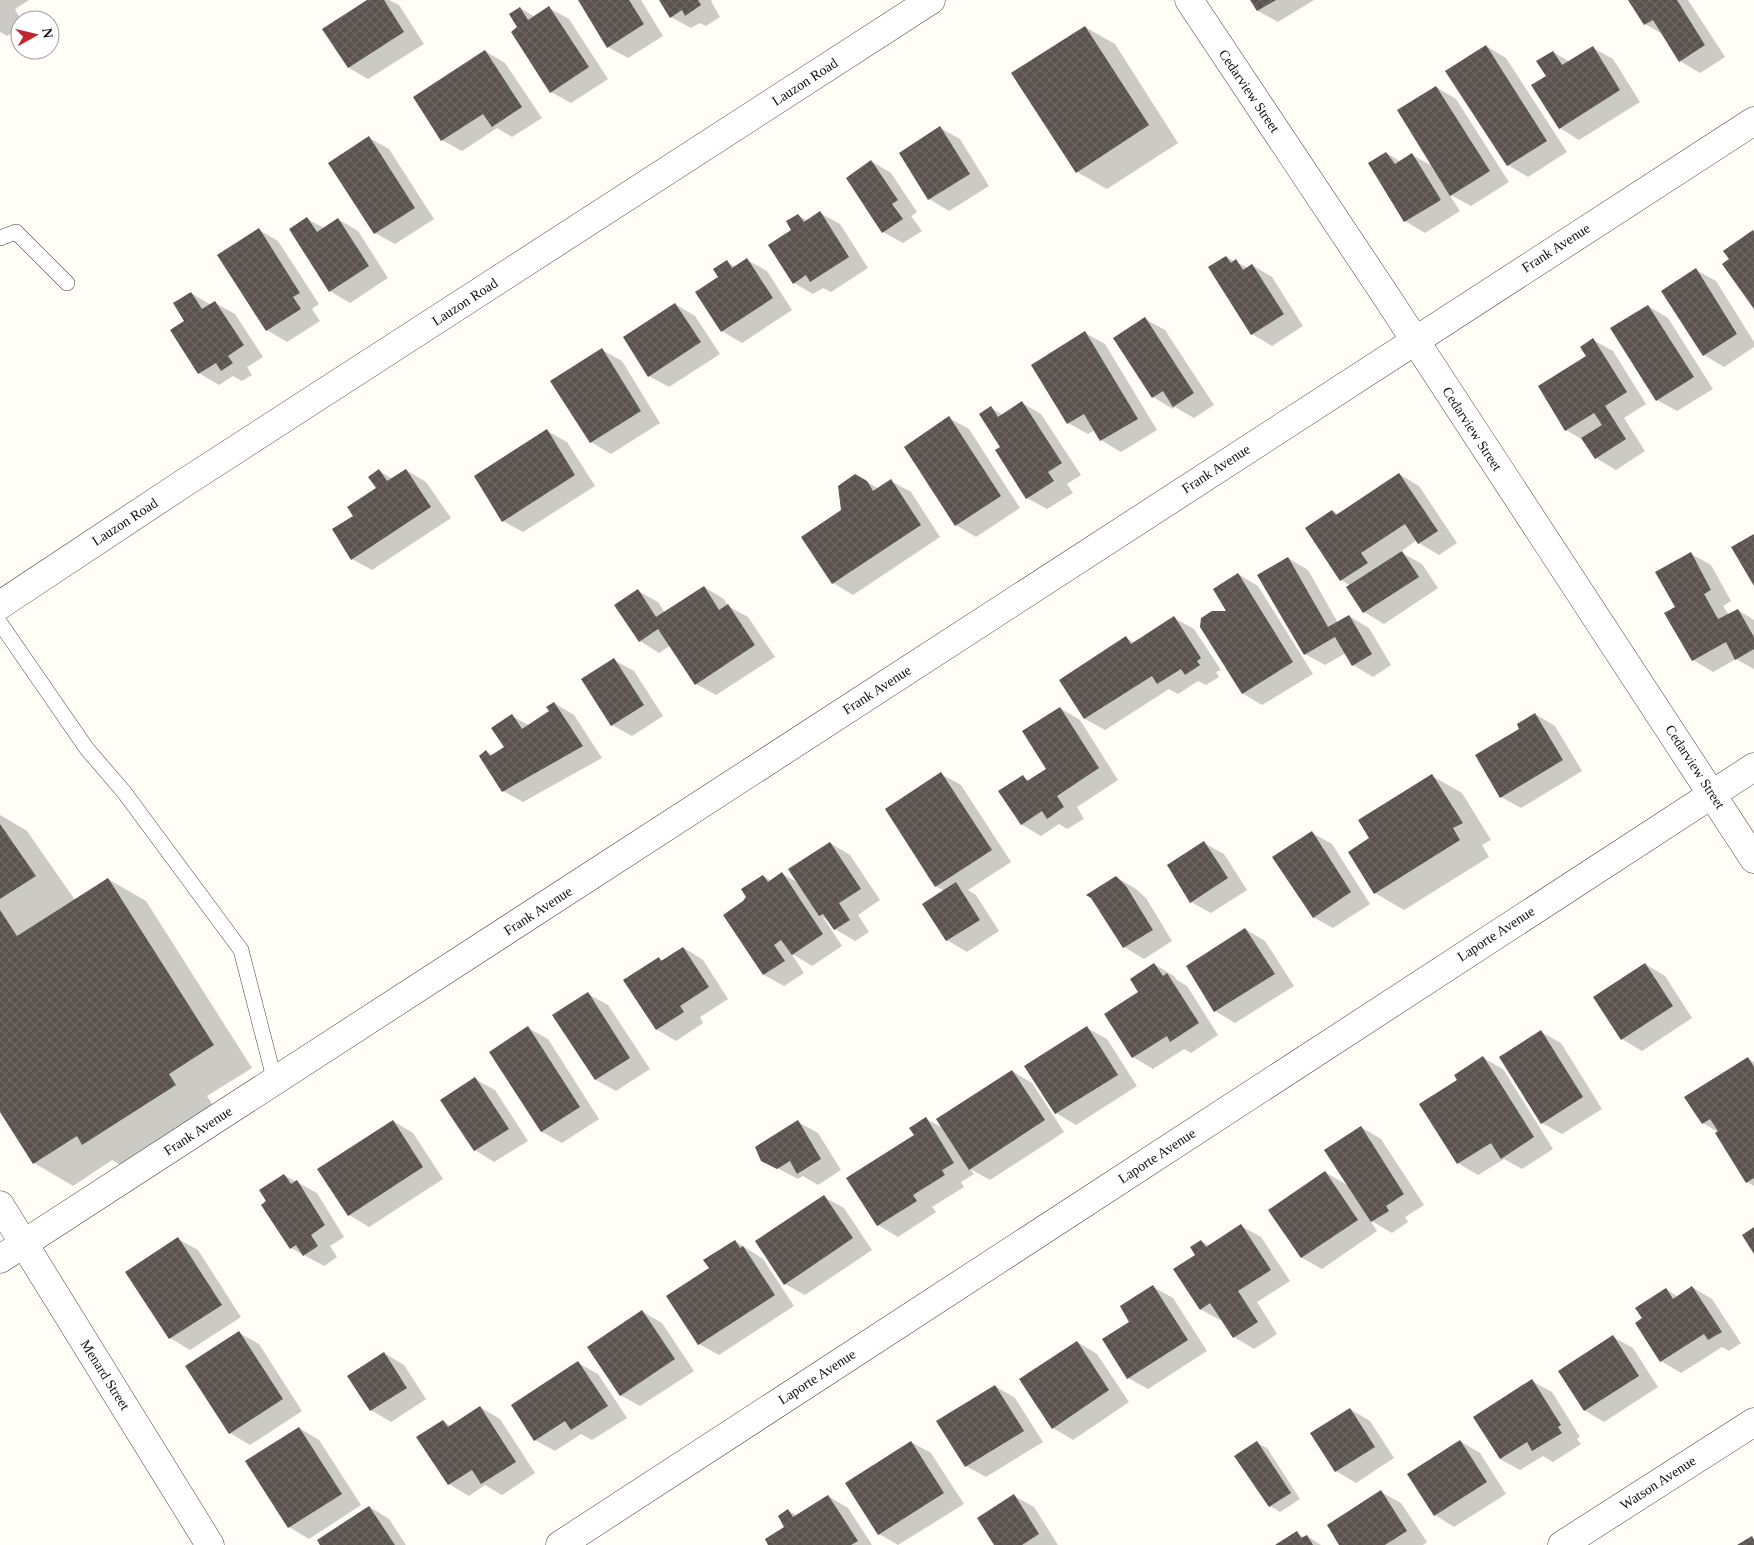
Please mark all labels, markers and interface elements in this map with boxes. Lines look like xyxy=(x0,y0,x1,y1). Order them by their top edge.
north arrow xyxy=(10,10,60,60)
text: N xyxy=(39,27,56,39)
street label: Cedarview Street xyxy=(1216,47,1282,135)
street label: Lauzon Road xyxy=(769,55,841,109)
street label: Frank Avenue xyxy=(1519,220,1593,276)
street label: Lauzon Road xyxy=(429,275,501,329)
street label: Cedarview Street xyxy=(1439,384,1505,474)
street label: Frank Avenue xyxy=(1179,441,1253,497)
street label: Lauzon Road xyxy=(89,495,161,549)
street label: Frank Avenue xyxy=(840,662,914,718)
street label: Cedarview Street xyxy=(1662,722,1728,812)
street label: Frank Avenue xyxy=(501,883,575,939)
street label: Laporte Avenue xyxy=(1455,904,1537,964)
street label: Frank Avenue xyxy=(161,1103,235,1159)
street label: Laporte Avenue xyxy=(1116,1126,1198,1186)
street label: Menard Street xyxy=(78,1337,133,1413)
street label: Laporte Avenue xyxy=(776,1347,858,1407)
street label: Watson Avenue xyxy=(1617,1453,1699,1513)

